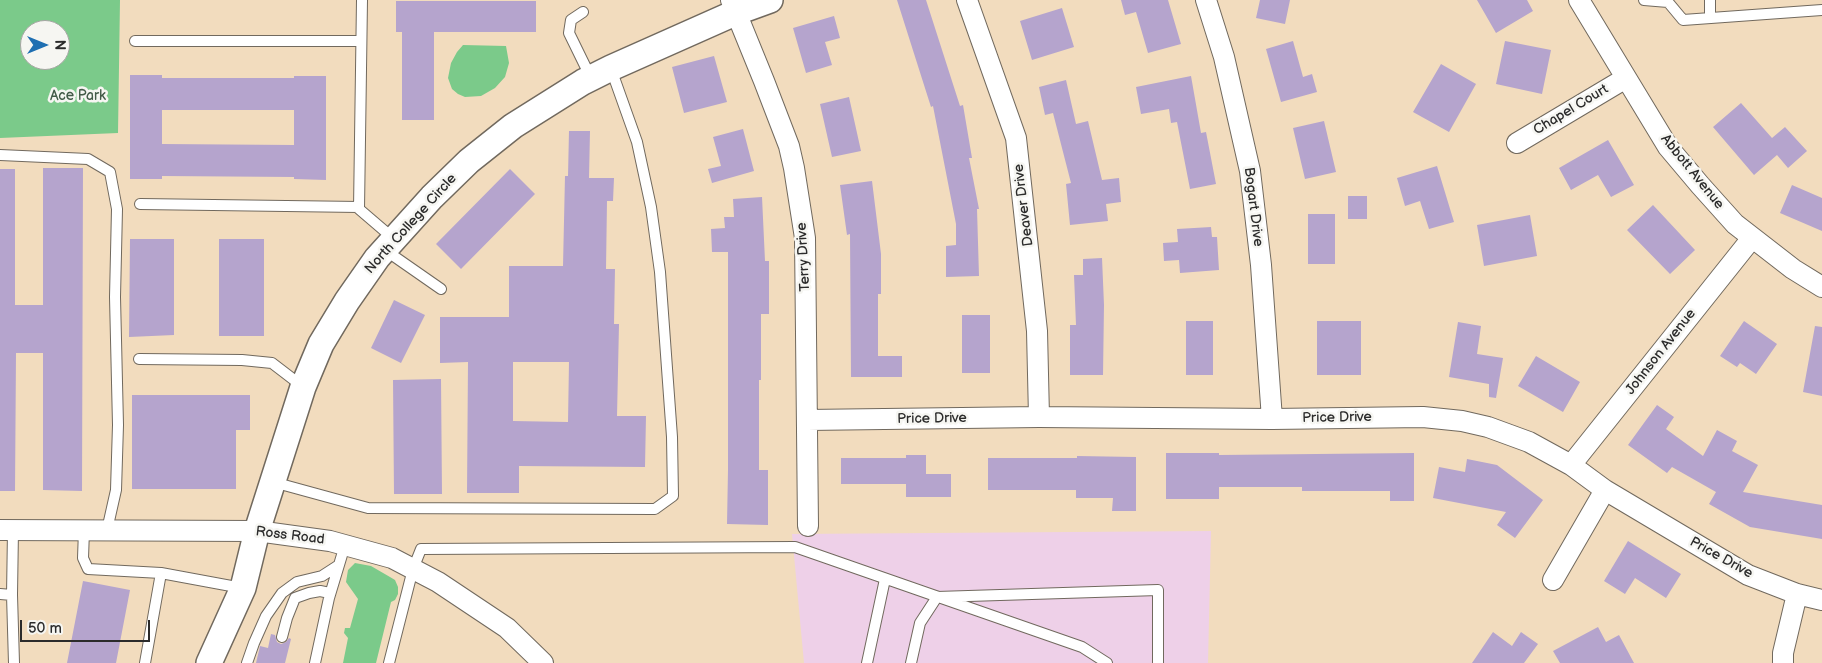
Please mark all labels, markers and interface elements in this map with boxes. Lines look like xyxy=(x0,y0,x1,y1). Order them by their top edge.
north arrow xyxy=(20,20,70,70)
text: N xyxy=(51,40,68,50)
street label: Chapel Court xyxy=(1531,81,1611,139)
park label: Ace Park xyxy=(50,88,106,104)
street label: Abbott Avenue xyxy=(1657,131,1727,213)
street label: Deaver Drive xyxy=(1011,163,1037,247)
street label: Bogart Drive xyxy=(1240,166,1266,248)
street label: North College Circle xyxy=(362,171,460,277)
street label: Terry Drive xyxy=(794,222,814,292)
street label: Johnson Avenue xyxy=(1622,306,1700,398)
street label: Price Drive xyxy=(1302,409,1372,427)
street label: Price Drive xyxy=(897,410,967,428)
street label: Ross Road xyxy=(255,523,325,549)
street label: Price Drive xyxy=(1686,534,1756,582)
scale bar xyxy=(22,610,152,642)
text: 50 m xyxy=(28,619,62,638)

